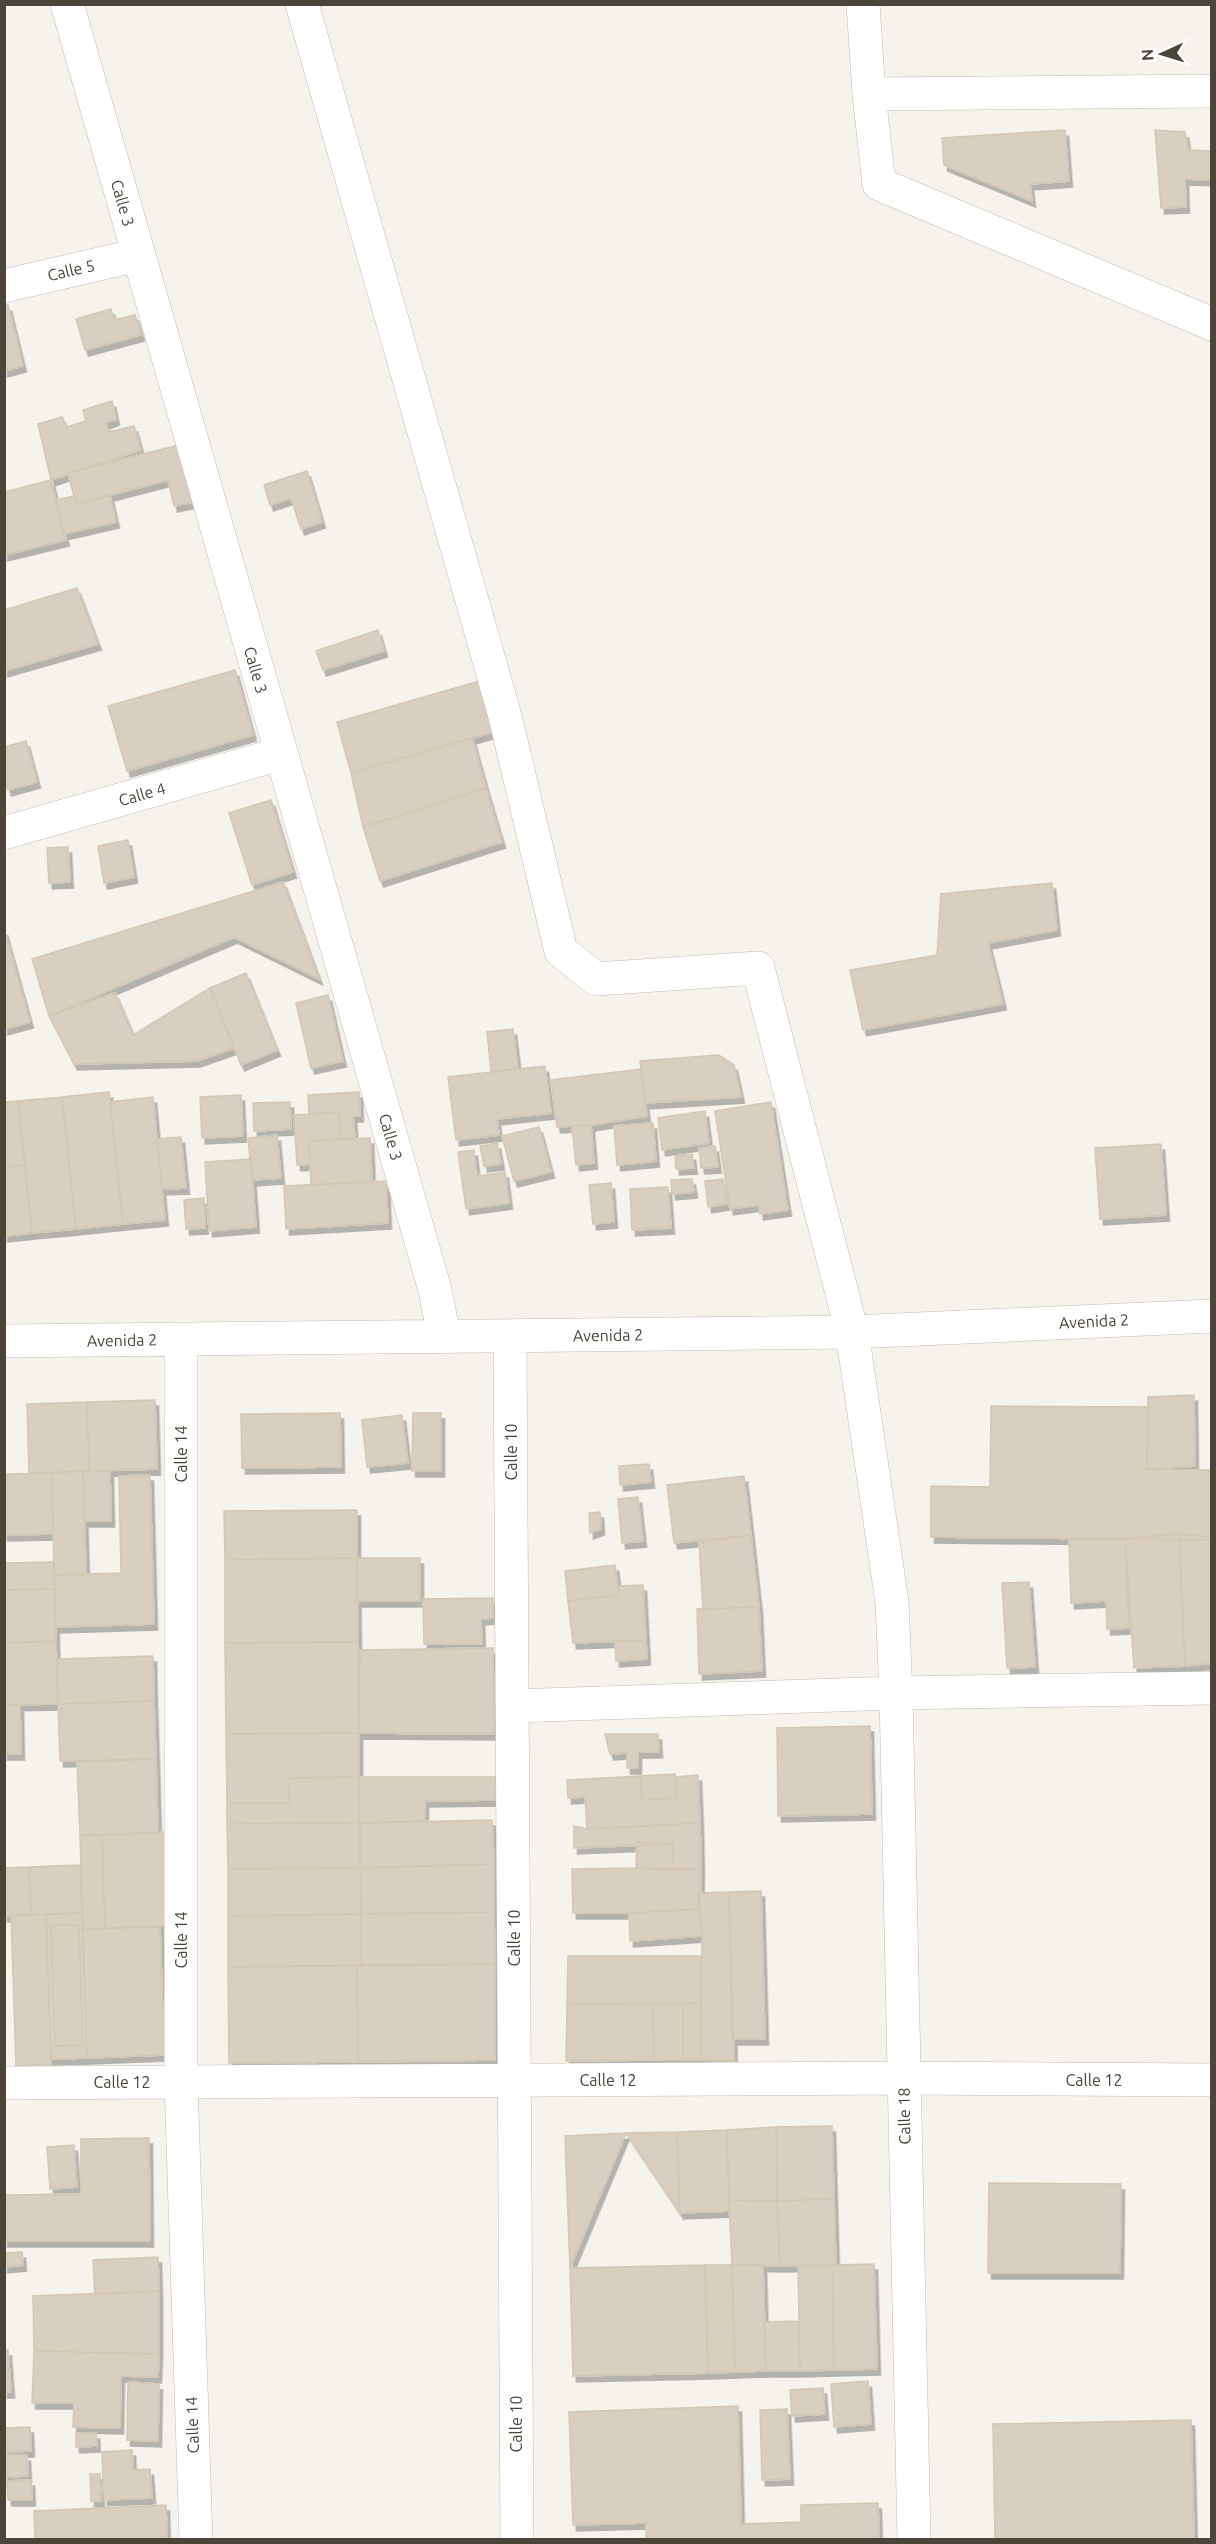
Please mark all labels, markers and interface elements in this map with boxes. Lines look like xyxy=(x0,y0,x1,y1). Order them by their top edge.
north arrow xyxy=(1132,24,1192,84)
text: N xyxy=(1138,48,1156,62)
street label: Calle 3 xyxy=(108,177,138,229)
street label: Calle 5 xyxy=(46,256,96,284)
street label: Calle 3 xyxy=(241,644,271,696)
street label: Calle 4 xyxy=(116,779,168,809)
street label: Calle 3 xyxy=(376,1111,406,1163)
street label: Avenida 2 xyxy=(1059,1310,1129,1332)
street label: Avenida 2 xyxy=(573,1325,643,1345)
street label: Avenida 2 xyxy=(87,1330,157,1350)
street label: Calle 10 xyxy=(502,1424,520,1480)
street label: Calle 14 xyxy=(172,1426,190,1482)
street label: Calle 10 xyxy=(505,1910,523,1966)
street label: Calle 14 xyxy=(172,1912,190,1968)
street label: Calle 12 xyxy=(580,2071,636,2089)
street label: Calle 12 xyxy=(1066,2071,1122,2089)
street label: Calle 12 xyxy=(94,2073,150,2091)
street label: Calle 18 xyxy=(895,2087,913,2145)
street label: Calle 14 xyxy=(182,2396,202,2454)
street label: Calle 10 xyxy=(507,2396,525,2452)

